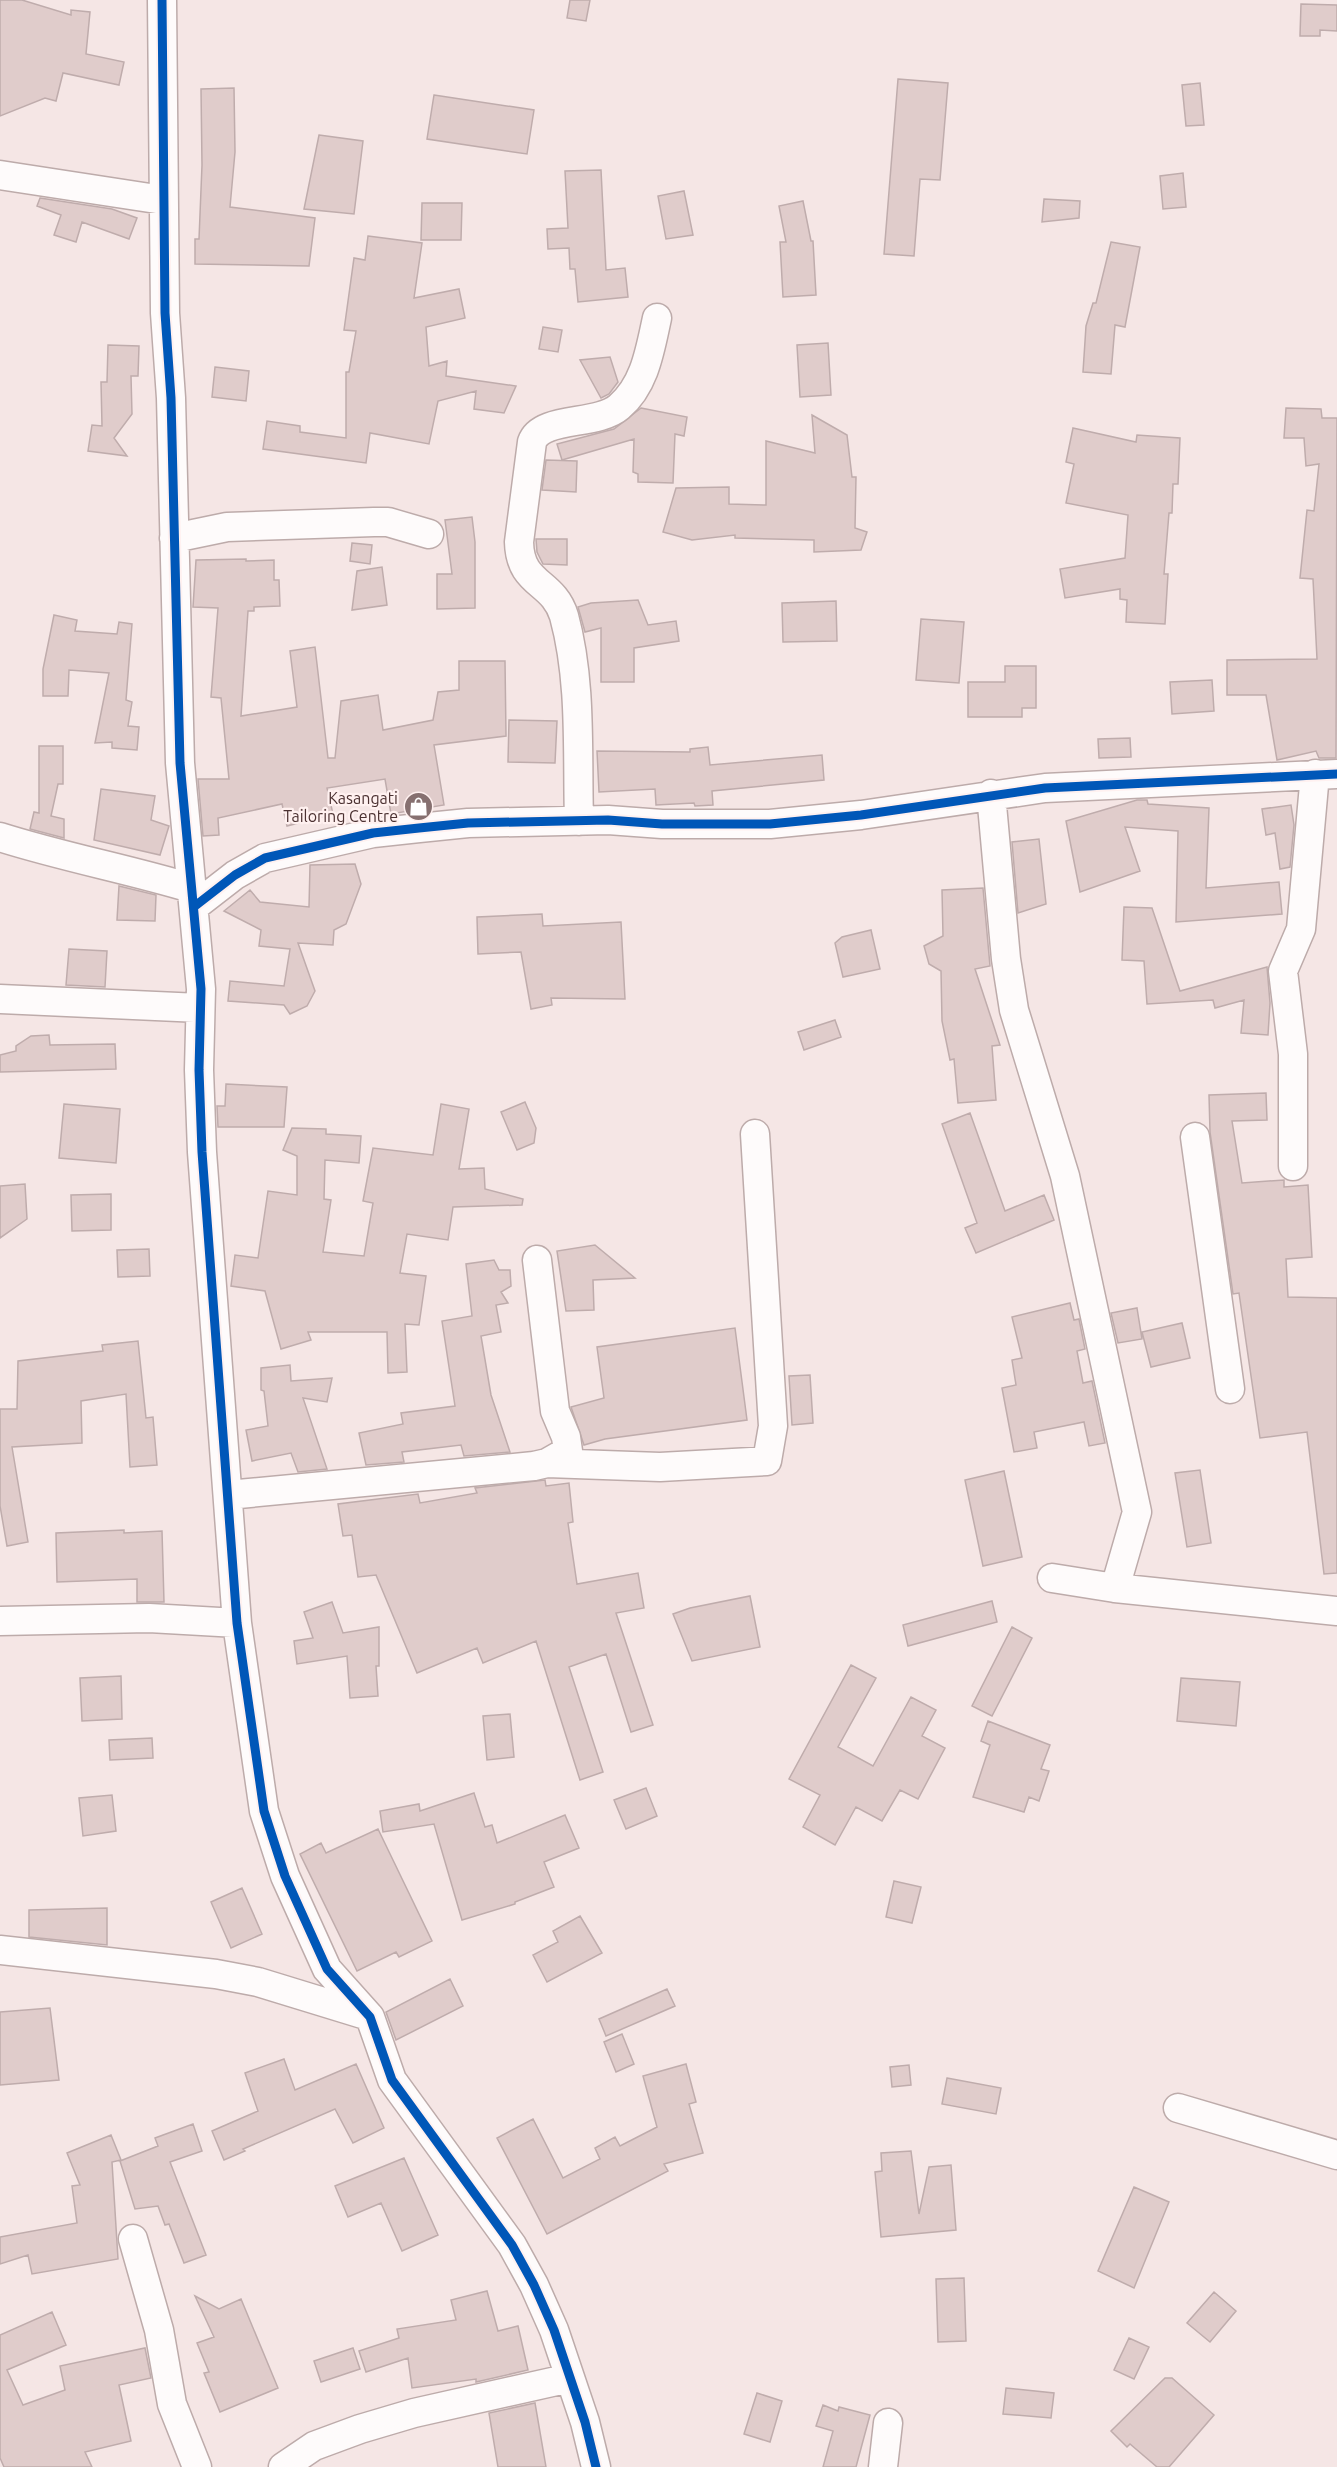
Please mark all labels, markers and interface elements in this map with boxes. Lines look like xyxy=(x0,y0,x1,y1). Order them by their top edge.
place label: Kasangati Tailoring Centre xyxy=(283,789,398,825)
shop icon: Kasangati Tailoring Centre xyxy=(403,791,435,823)

